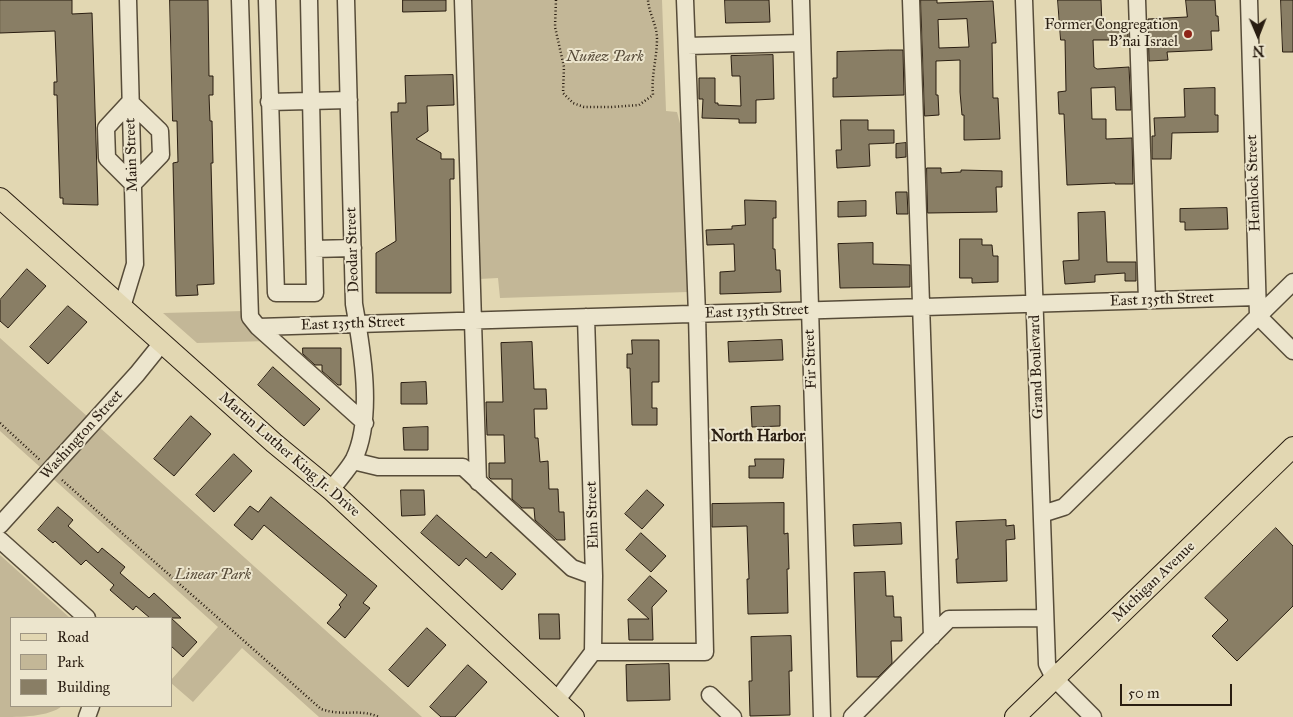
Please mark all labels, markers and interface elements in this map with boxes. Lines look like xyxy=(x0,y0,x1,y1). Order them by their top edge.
north arrow xyxy=(1233,10,1283,60)
place label: Former Congregation B'nai Israel xyxy=(1044,16,1178,51)
marker: Former Congregation B'nai Israel xyxy=(1182,28,1194,40)
text: N xyxy=(1252,42,1264,59)
park label: Nuñez Park xyxy=(566,48,644,66)
street label: Main Street xyxy=(122,117,142,193)
street label: Hemlock Street xyxy=(1243,134,1265,232)
street label: Deodar Street xyxy=(343,207,363,293)
street label: East 135th Street xyxy=(1110,289,1214,311)
street label: East 135th Street xyxy=(705,301,809,323)
street label: East 135th Street xyxy=(301,313,405,335)
street label: Grand Boulevard xyxy=(1026,315,1048,419)
street label: Fir Street xyxy=(801,329,821,389)
street label: Washington Street xyxy=(37,386,127,484)
street label: Martin Luther King Jr. Drive xyxy=(215,389,363,521)
district label: North Harbor xyxy=(711,427,805,447)
street label: Elm Street xyxy=(583,481,603,549)
street label: Michigan Avenue xyxy=(1109,538,1199,626)
park label: Linear Park xyxy=(175,566,251,584)
legend xyxy=(10,617,172,707)
text: Road xyxy=(57,628,89,646)
text: Park xyxy=(57,653,84,671)
scale bar xyxy=(1123,674,1236,706)
text: Building xyxy=(57,678,110,696)
text: 50 m xyxy=(1128,684,1160,702)

